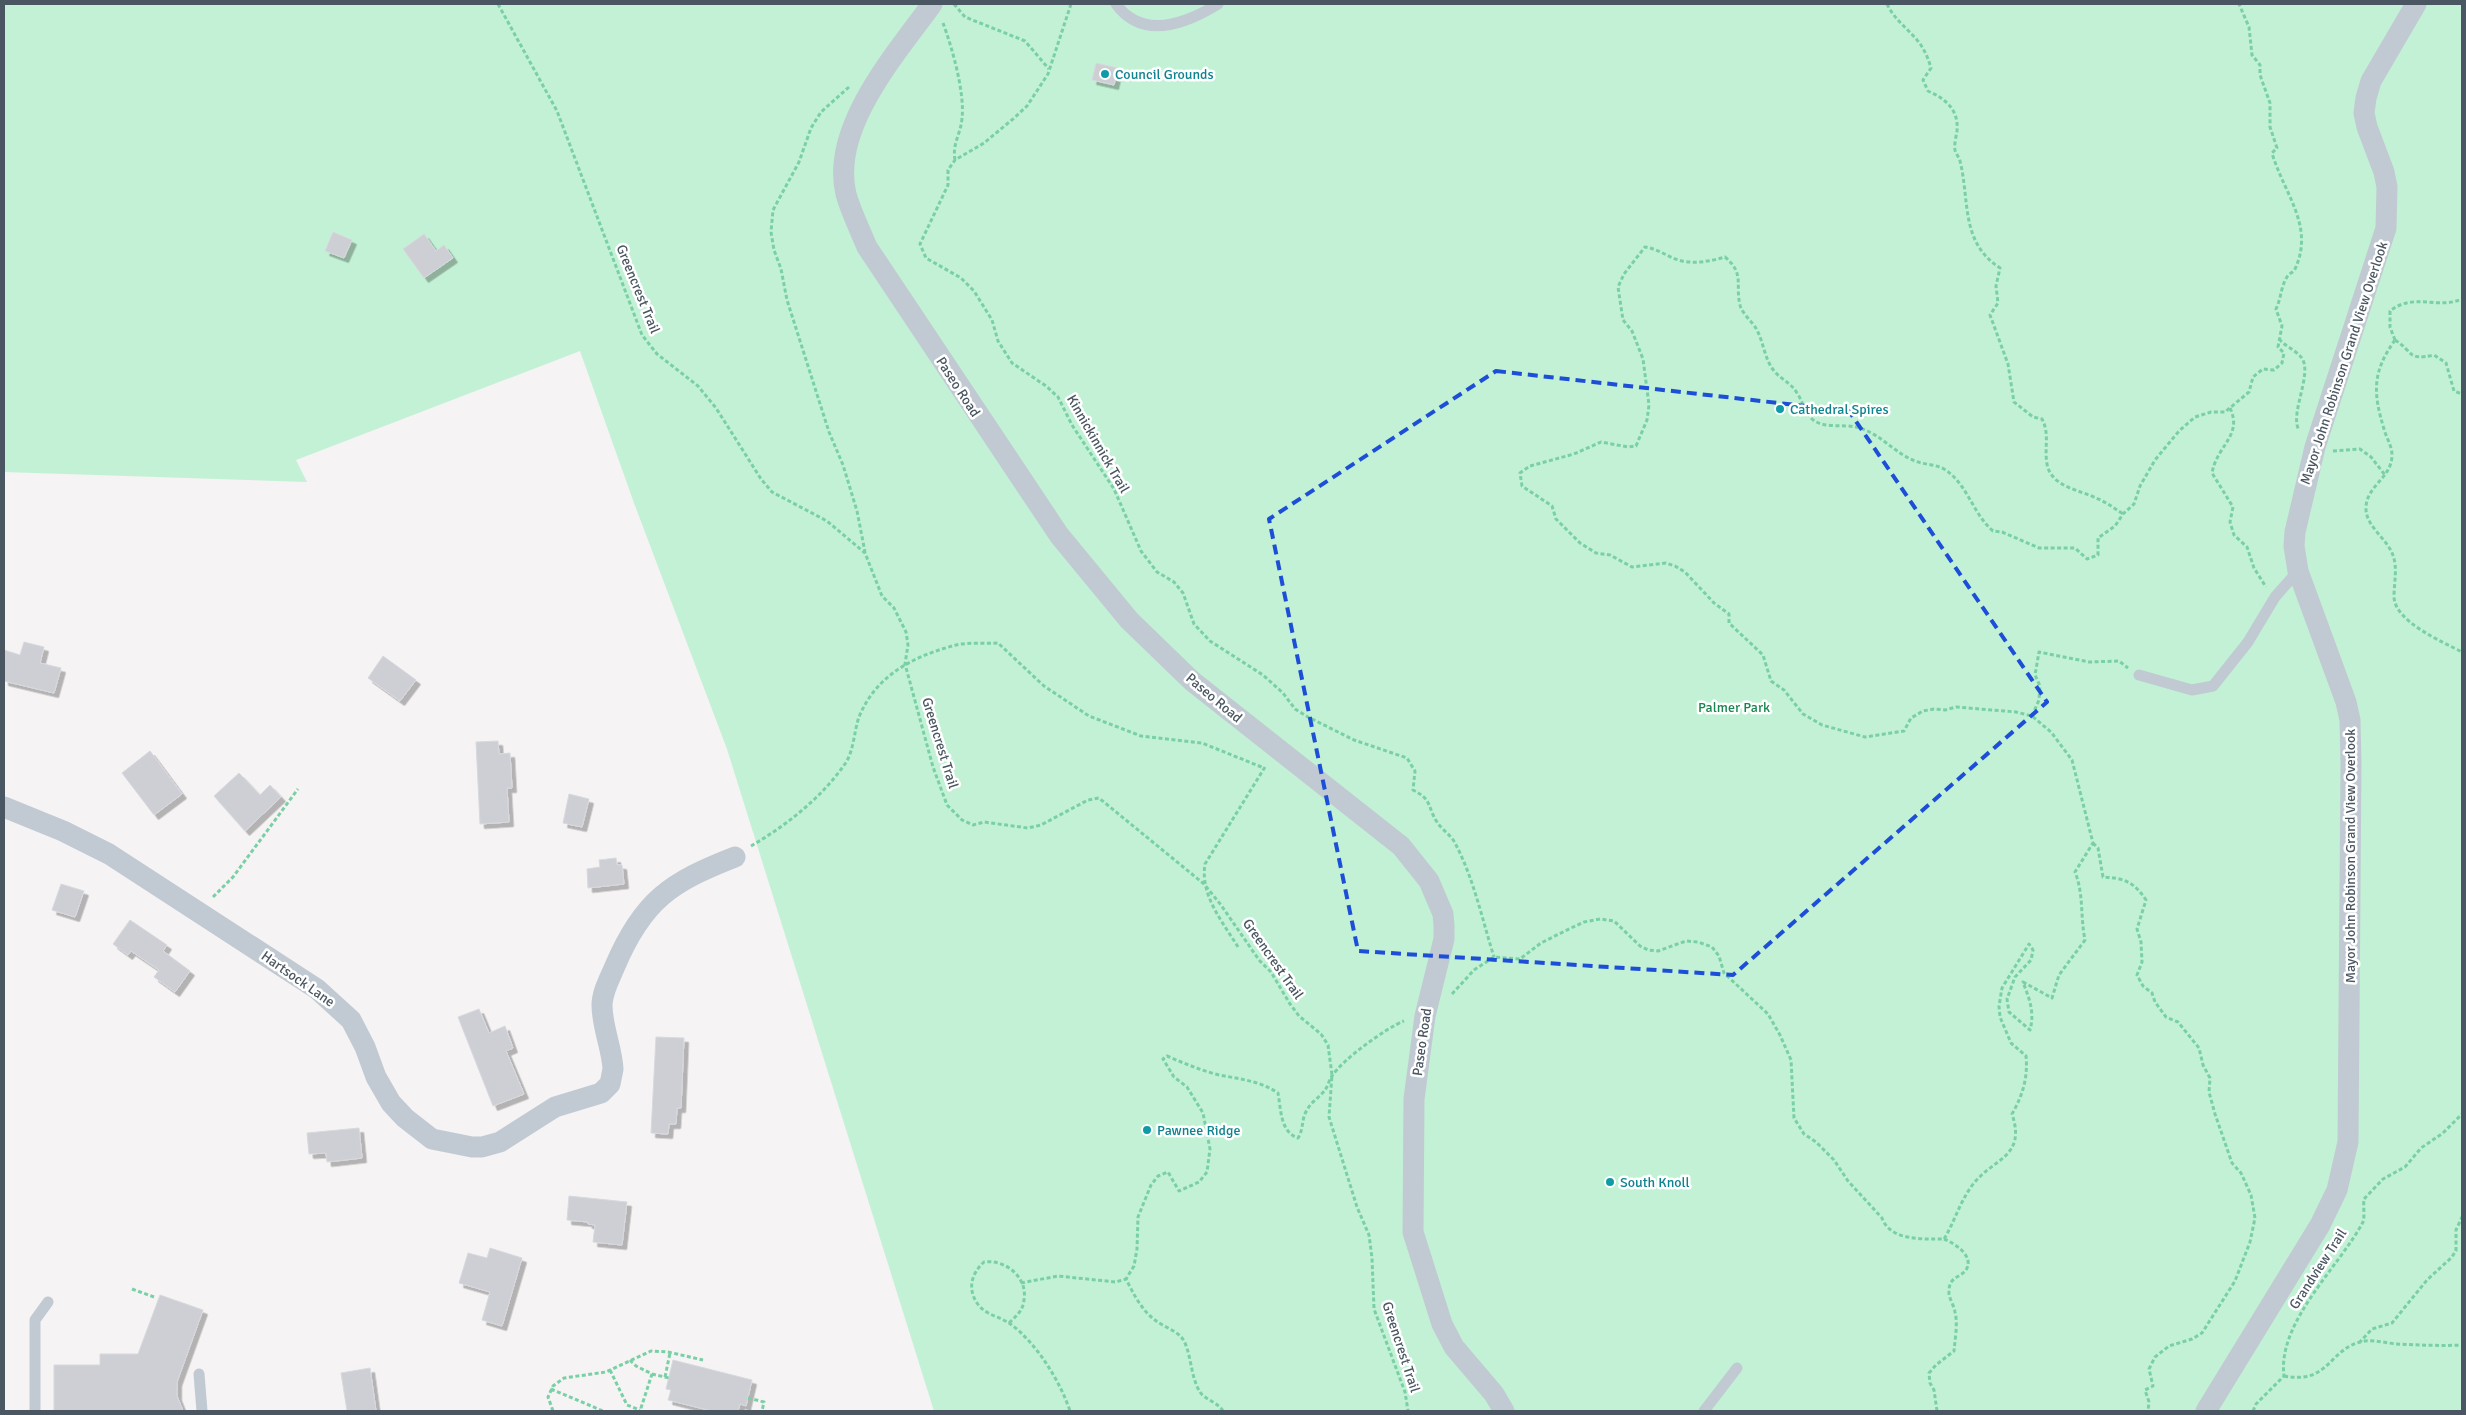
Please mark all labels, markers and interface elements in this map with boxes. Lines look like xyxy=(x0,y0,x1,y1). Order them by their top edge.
place label: Council Grounds xyxy=(1115,66,1214,83)
marker: Council Grounds xyxy=(1099,68,1111,80)
street label: Mayor John Robinson Grand View Overlook xyxy=(2297,239,2391,487)
street label: Greencrest Trail xyxy=(612,242,664,336)
street label: Paseo Road xyxy=(932,354,984,420)
street label: Kinnickinnick Trail xyxy=(1063,392,1133,496)
place label: Cathedral Spires xyxy=(1790,401,1889,418)
marker: Cathedral Spires xyxy=(1774,403,1786,415)
street label: Paseo Road xyxy=(1182,670,1246,726)
street label: Greencrest Trail xyxy=(918,695,962,791)
park label: Palmer Park xyxy=(1698,699,1770,716)
street label: Mayor John Robinson Grand View Overlook xyxy=(2342,729,2359,983)
street label: Greencrest Trail xyxy=(1239,915,1307,1003)
street label: Hartsock Lane xyxy=(258,947,338,1011)
street label: Paseo Road xyxy=(1409,1007,1435,1077)
place label: Pawnee Ridge xyxy=(1157,1122,1240,1139)
marker: Pawnee Ridge xyxy=(1141,1124,1153,1136)
place label: South Knoll xyxy=(1620,1174,1690,1191)
marker: South Knoll xyxy=(1604,1176,1616,1188)
street label: Grandview Trail xyxy=(2286,1226,2350,1312)
street label: Greencrest Trail xyxy=(1378,1299,1424,1395)

